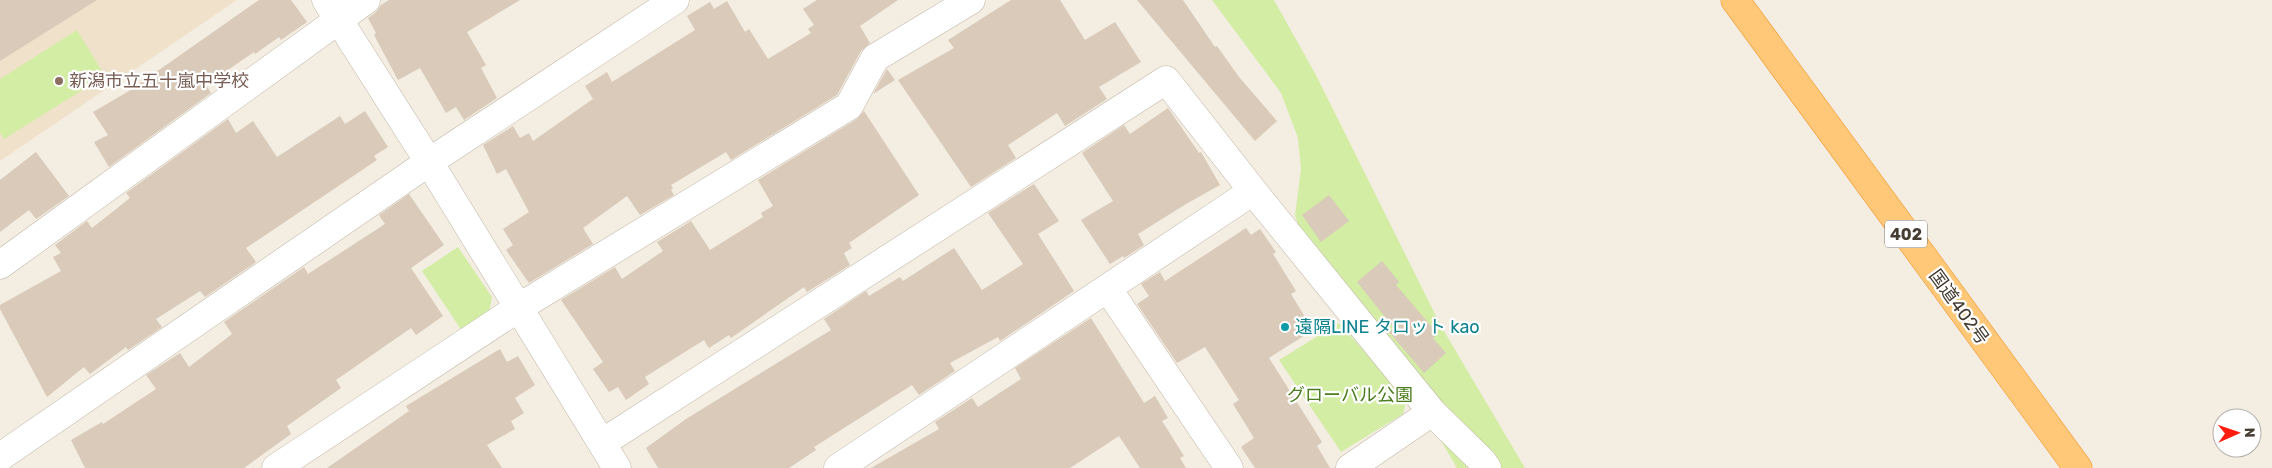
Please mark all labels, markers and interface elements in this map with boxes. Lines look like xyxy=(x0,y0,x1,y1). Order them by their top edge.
place label: 新潟市立五十嵐中学校 xyxy=(69,70,249,92)
marker: 新潟市立五十嵐中学校 xyxy=(53,75,65,87)
road number: 402 xyxy=(1885,220,1927,248)
street label: 国道402号 xyxy=(1924,265,1994,349)
place label: 遠隔LINE タロット kao xyxy=(1295,316,1480,338)
marker: 遠隔LINE タロット kao xyxy=(1279,321,1291,333)
park label: グローバル公園 xyxy=(1287,384,1413,406)
north arrow xyxy=(2212,408,2262,458)
text: N xyxy=(2241,427,2258,438)

